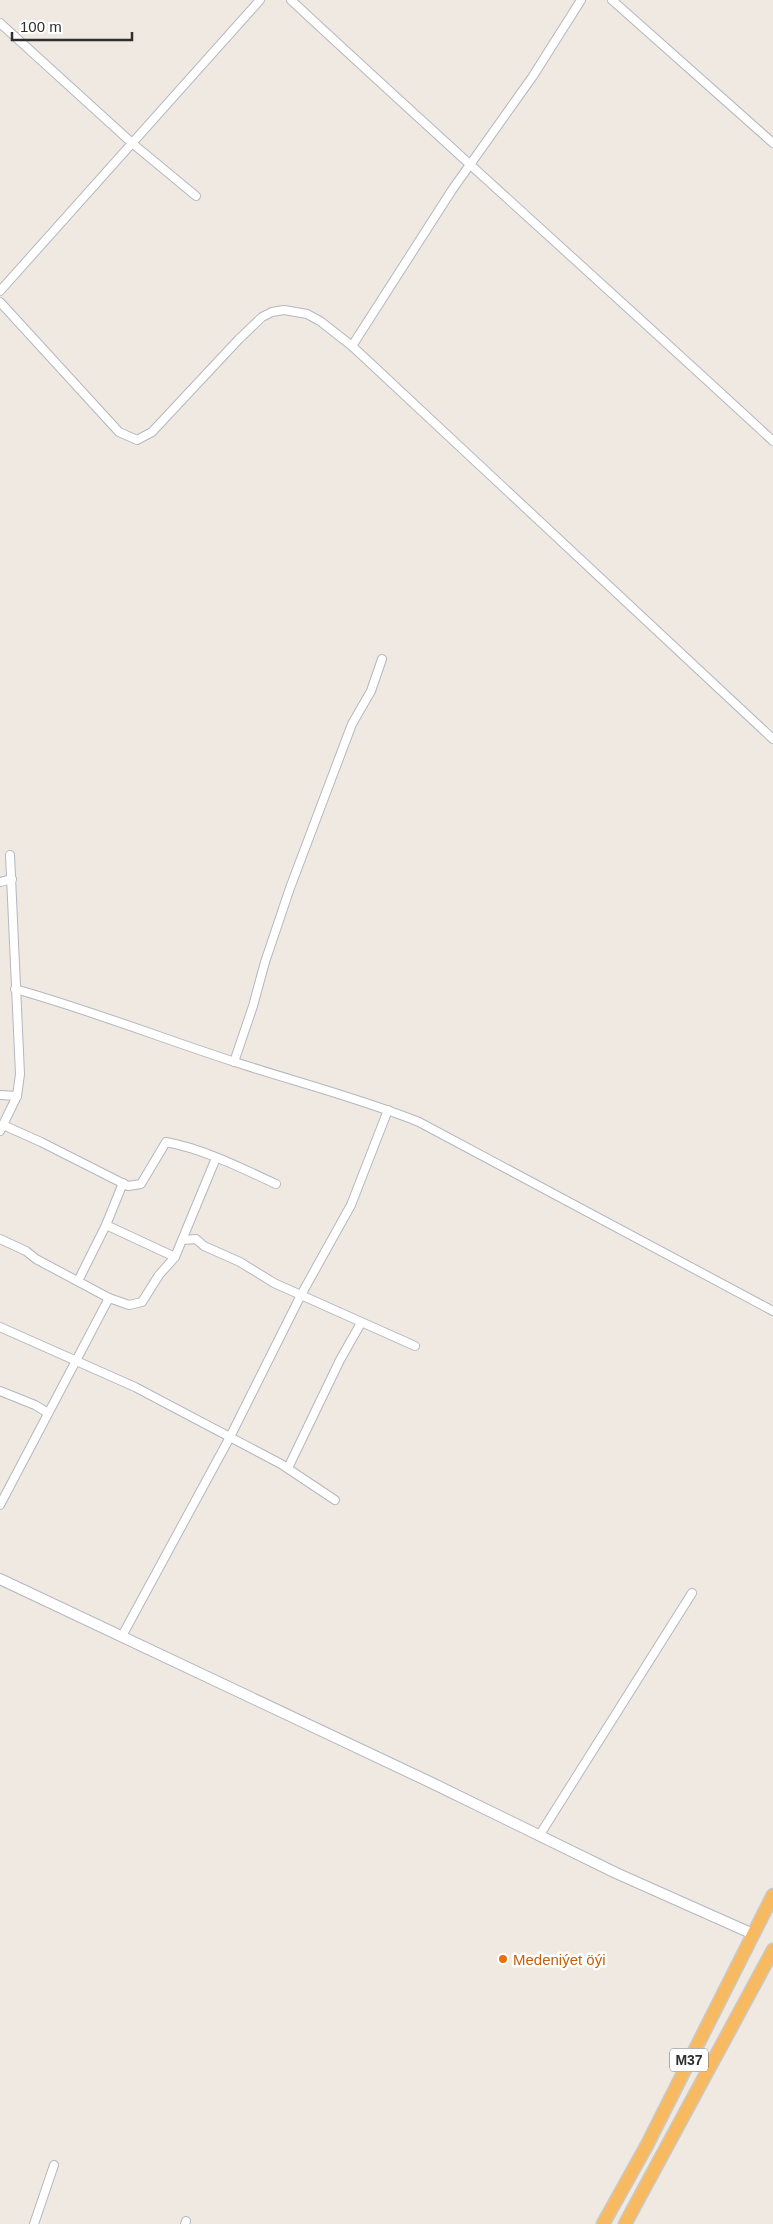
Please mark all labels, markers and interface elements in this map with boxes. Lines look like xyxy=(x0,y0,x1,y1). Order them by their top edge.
scale bar xyxy=(12,10,132,42)
text: 100 m xyxy=(20,18,62,35)
place label: Medeniýet öýi xyxy=(513,1951,606,1968)
marker: Medeniýet öýi xyxy=(497,1953,509,1965)
road number: M37 xyxy=(670,2048,708,2072)

